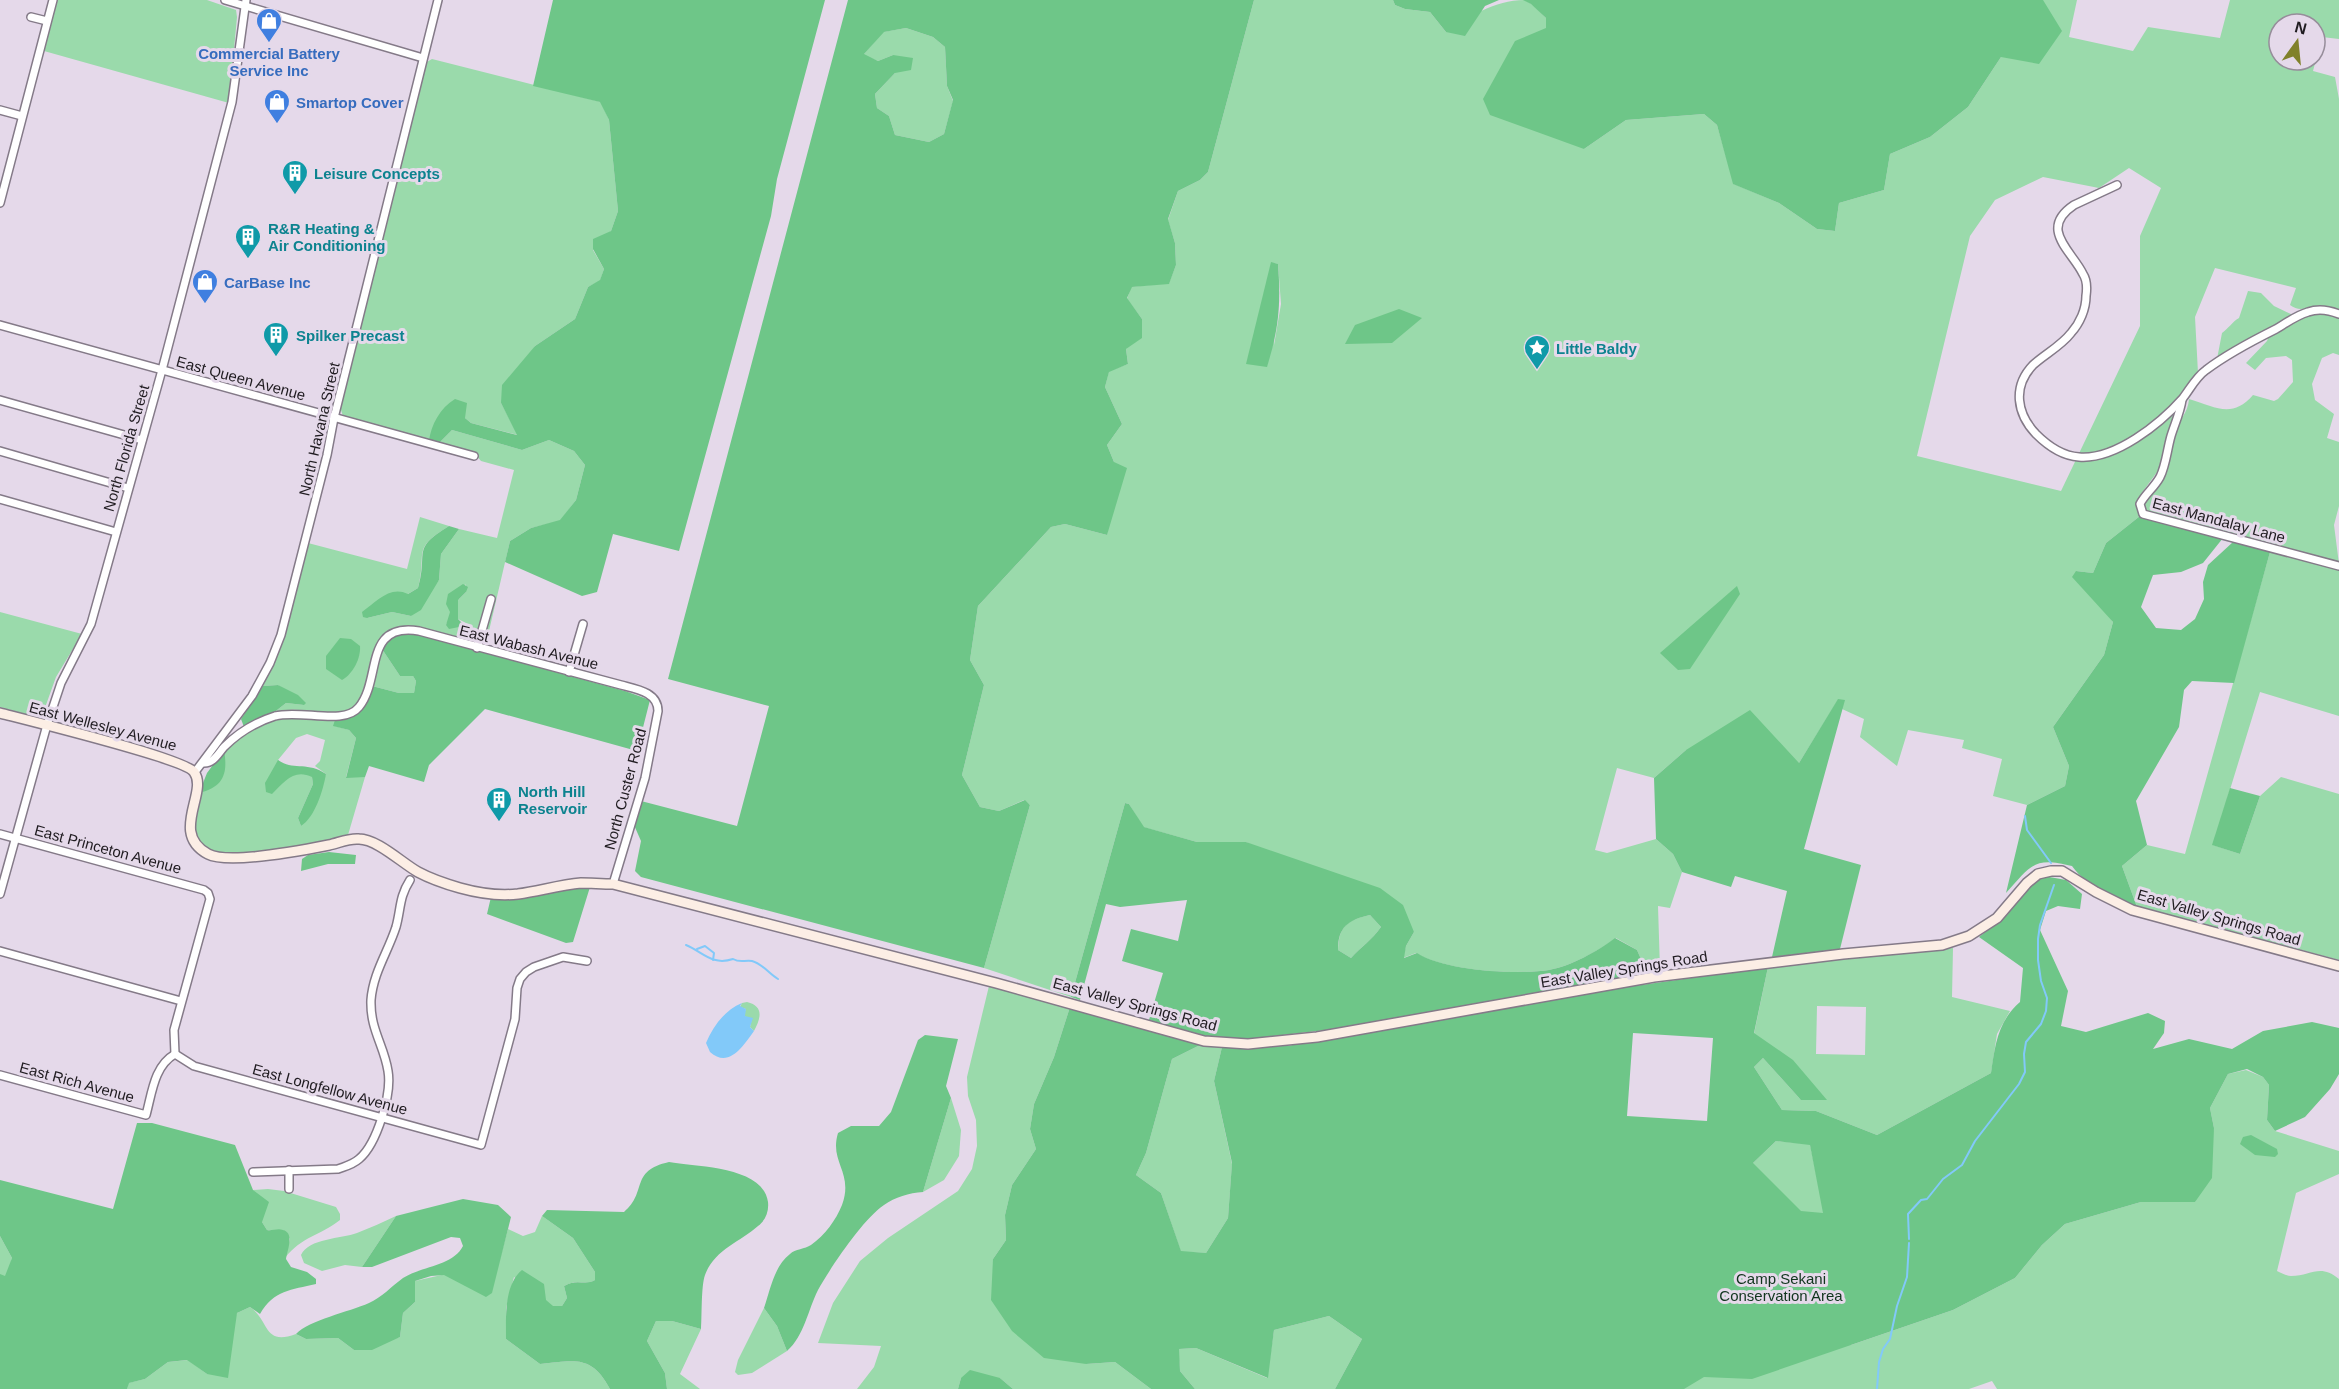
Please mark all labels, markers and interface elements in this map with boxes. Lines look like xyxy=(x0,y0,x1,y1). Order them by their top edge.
shop icon: Commercial Battery Service Inc xyxy=(254,6,284,44)
north arrow xyxy=(2267,12,2327,72)
text: N xyxy=(2293,18,2309,38)
place label: Commercial Battery Service Inc xyxy=(198,45,341,79)
shop icon: Smartop Cover xyxy=(262,87,292,125)
place label: Smartop Cover xyxy=(296,94,404,111)
building icon: Leisure Concepts xyxy=(280,158,310,196)
place label: Leisure Concepts xyxy=(314,165,440,182)
place label: R&R Heating & Air Conditioning xyxy=(268,220,385,254)
building icon: R&R Heating & Air Conditioning xyxy=(233,222,263,260)
shop icon: CarBase Inc xyxy=(190,267,220,305)
place label: CarBase Inc xyxy=(224,274,311,291)
building icon: Spilker Precast xyxy=(261,320,291,358)
place label: Spilker Precast xyxy=(296,327,404,344)
place icon: Little Baldy xyxy=(1522,333,1552,371)
place label: Little Baldy xyxy=(1556,340,1638,357)
street label: East Queen Avenue xyxy=(174,353,308,403)
street label: North Havana Street xyxy=(295,360,343,498)
street label: North Florida Street xyxy=(100,382,152,513)
street label: East Mandalay Lane xyxy=(2151,494,2287,546)
street label: East Wabash Avenue xyxy=(458,622,600,672)
street label: East Wellesley Avenue xyxy=(27,698,179,754)
street label: North Custer Road xyxy=(601,726,649,852)
place label: North Hill Reservoir xyxy=(518,783,587,817)
building icon: North Hill Reservoir xyxy=(484,785,514,823)
street label: East Princeton Avenue xyxy=(33,821,183,877)
street label: East Valley Springs Road xyxy=(2135,886,2303,948)
street label: East Valley Springs Road xyxy=(1539,947,1709,991)
street label: East Valley Springs Road xyxy=(1051,974,1219,1034)
street label: East Rich Avenue xyxy=(18,1059,136,1105)
street label: East Longfellow Avenue xyxy=(251,1060,409,1118)
park label: Camp Sekani Conservation Area xyxy=(1719,1270,1843,1304)

